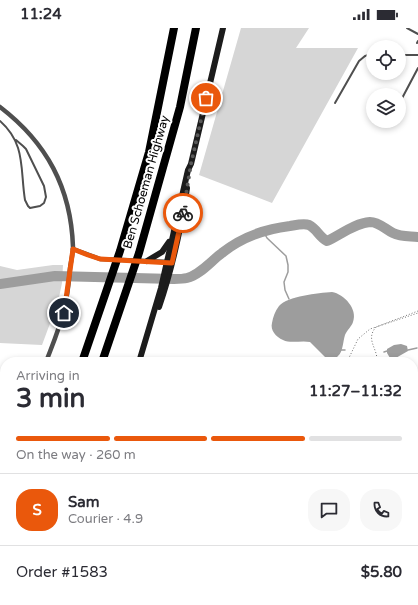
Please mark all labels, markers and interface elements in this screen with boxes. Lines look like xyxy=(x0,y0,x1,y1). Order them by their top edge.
text: 11:24 xyxy=(20,5,62,23)
map controls xyxy=(366,40,406,128)
button: locate xyxy=(366,40,406,80)
pin xyxy=(189,81,223,115)
icon: bag xyxy=(195,87,217,109)
button: layers xyxy=(366,88,406,128)
street label: Ben Schoeman Highway xyxy=(120,113,172,250)
courier xyxy=(163,193,203,233)
icon: bike xyxy=(172,202,194,224)
pin xyxy=(47,296,81,330)
icon: home xyxy=(53,302,75,324)
text: Arriving in xyxy=(16,368,80,384)
text: 11:27–11:32 xyxy=(309,382,402,400)
text: 3 min xyxy=(16,383,85,414)
text: On the way · 260 m xyxy=(16,447,136,463)
button: chat xyxy=(308,489,350,531)
button: phone xyxy=(360,489,402,531)
text: Sam xyxy=(68,493,99,511)
text: S xyxy=(32,501,42,519)
text: Courier · 4.9 xyxy=(68,511,143,527)
text: Order #1583 xyxy=(16,563,108,581)
text: $5.80 xyxy=(361,563,402,581)

